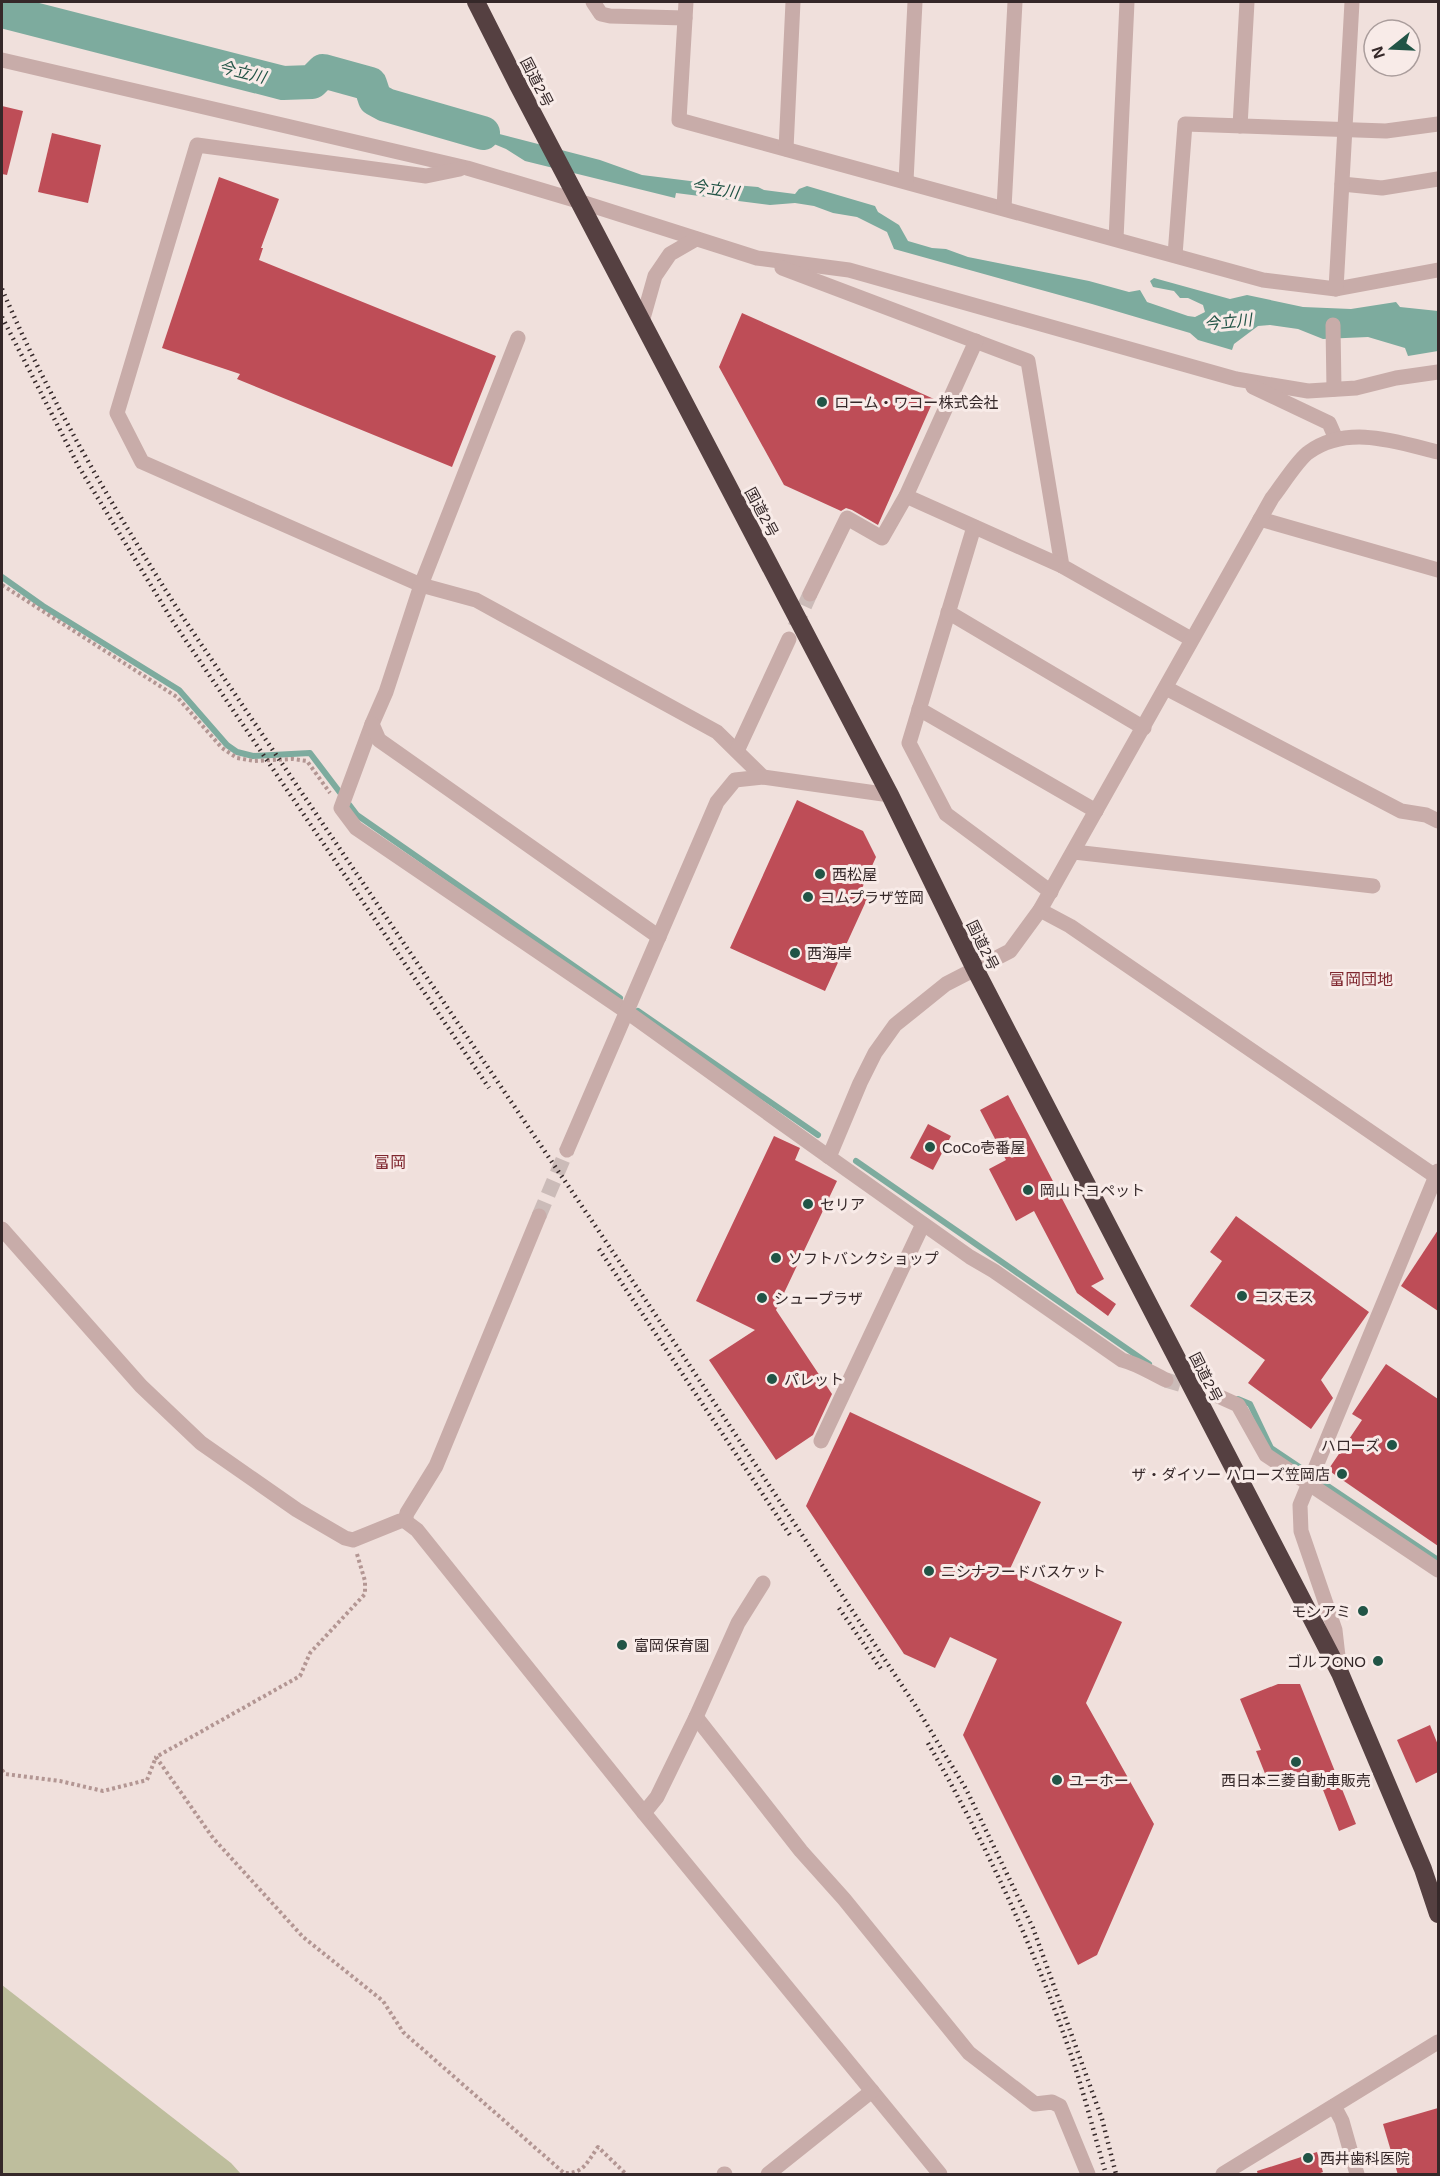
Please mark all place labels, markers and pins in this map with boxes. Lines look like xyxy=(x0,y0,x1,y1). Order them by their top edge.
place label: ローム・ワコー株式会社 xyxy=(834,394,999,411)
marker: ローム・ワコー株式会社 xyxy=(815,395,829,409)
place label: 西松屋 xyxy=(832,866,877,883)
marker: 西松屋 xyxy=(813,867,827,881)
place label: コムプラザ笠岡 xyxy=(820,889,924,906)
marker: コムプラザ笠岡 xyxy=(801,890,815,904)
place label: 西海岸 xyxy=(807,945,852,962)
marker: 西海岸 xyxy=(788,946,802,960)
place label: CoCo壱番屋 xyxy=(942,1139,1025,1156)
marker: CoCo壱番屋 xyxy=(923,1140,937,1154)
place label: 岡山トヨペット xyxy=(1040,1182,1145,1199)
marker: 岡山トヨペット xyxy=(1021,1183,1035,1197)
place label: セリア xyxy=(820,1196,865,1213)
marker: セリア xyxy=(801,1197,815,1211)
place label: ソフトバンクショップ xyxy=(788,1250,939,1267)
marker: ソフトバンクショップ xyxy=(769,1251,783,1265)
place label: コスモス xyxy=(1254,1288,1314,1305)
marker: コスモス xyxy=(1235,1289,1249,1303)
place label: シュープラザ xyxy=(774,1290,863,1307)
marker: シュープラザ xyxy=(755,1291,769,1305)
place label: パレット xyxy=(784,1371,844,1388)
marker: パレット xyxy=(765,1372,779,1386)
place label: ハローズ xyxy=(1321,1437,1380,1454)
marker: ハローズ xyxy=(1385,1438,1399,1452)
place label: ザ・ダイソー ハローズ笠岡店 xyxy=(1132,1466,1330,1483)
marker: ザ・ダイソー ハローズ笠岡店 xyxy=(1335,1467,1349,1481)
place label: ニシナフードバスケット xyxy=(941,1563,1106,1580)
marker: ニシナフードバスケット xyxy=(922,1564,936,1578)
place label: モンアミ xyxy=(1291,1603,1351,1620)
marker: モンアミ xyxy=(1356,1604,1370,1618)
place label: 富岡保育園 xyxy=(634,1637,709,1654)
marker: 富岡保育園 xyxy=(615,1638,629,1652)
place label: ゴルフONO xyxy=(1287,1653,1366,1670)
marker: ゴルフONO xyxy=(1371,1654,1385,1668)
marker: 西日本三菱自動車販売 xyxy=(1289,1755,1303,1769)
place label: ユーホー xyxy=(1069,1772,1129,1789)
place label: 西日本三菱自動車販売 xyxy=(1221,1772,1371,1789)
marker: ユーホー xyxy=(1050,1773,1064,1787)
place label: 西井歯科医院 xyxy=(1320,2150,1410,2167)
marker: 西井歯科医院 xyxy=(1301,2151,1315,2165)

